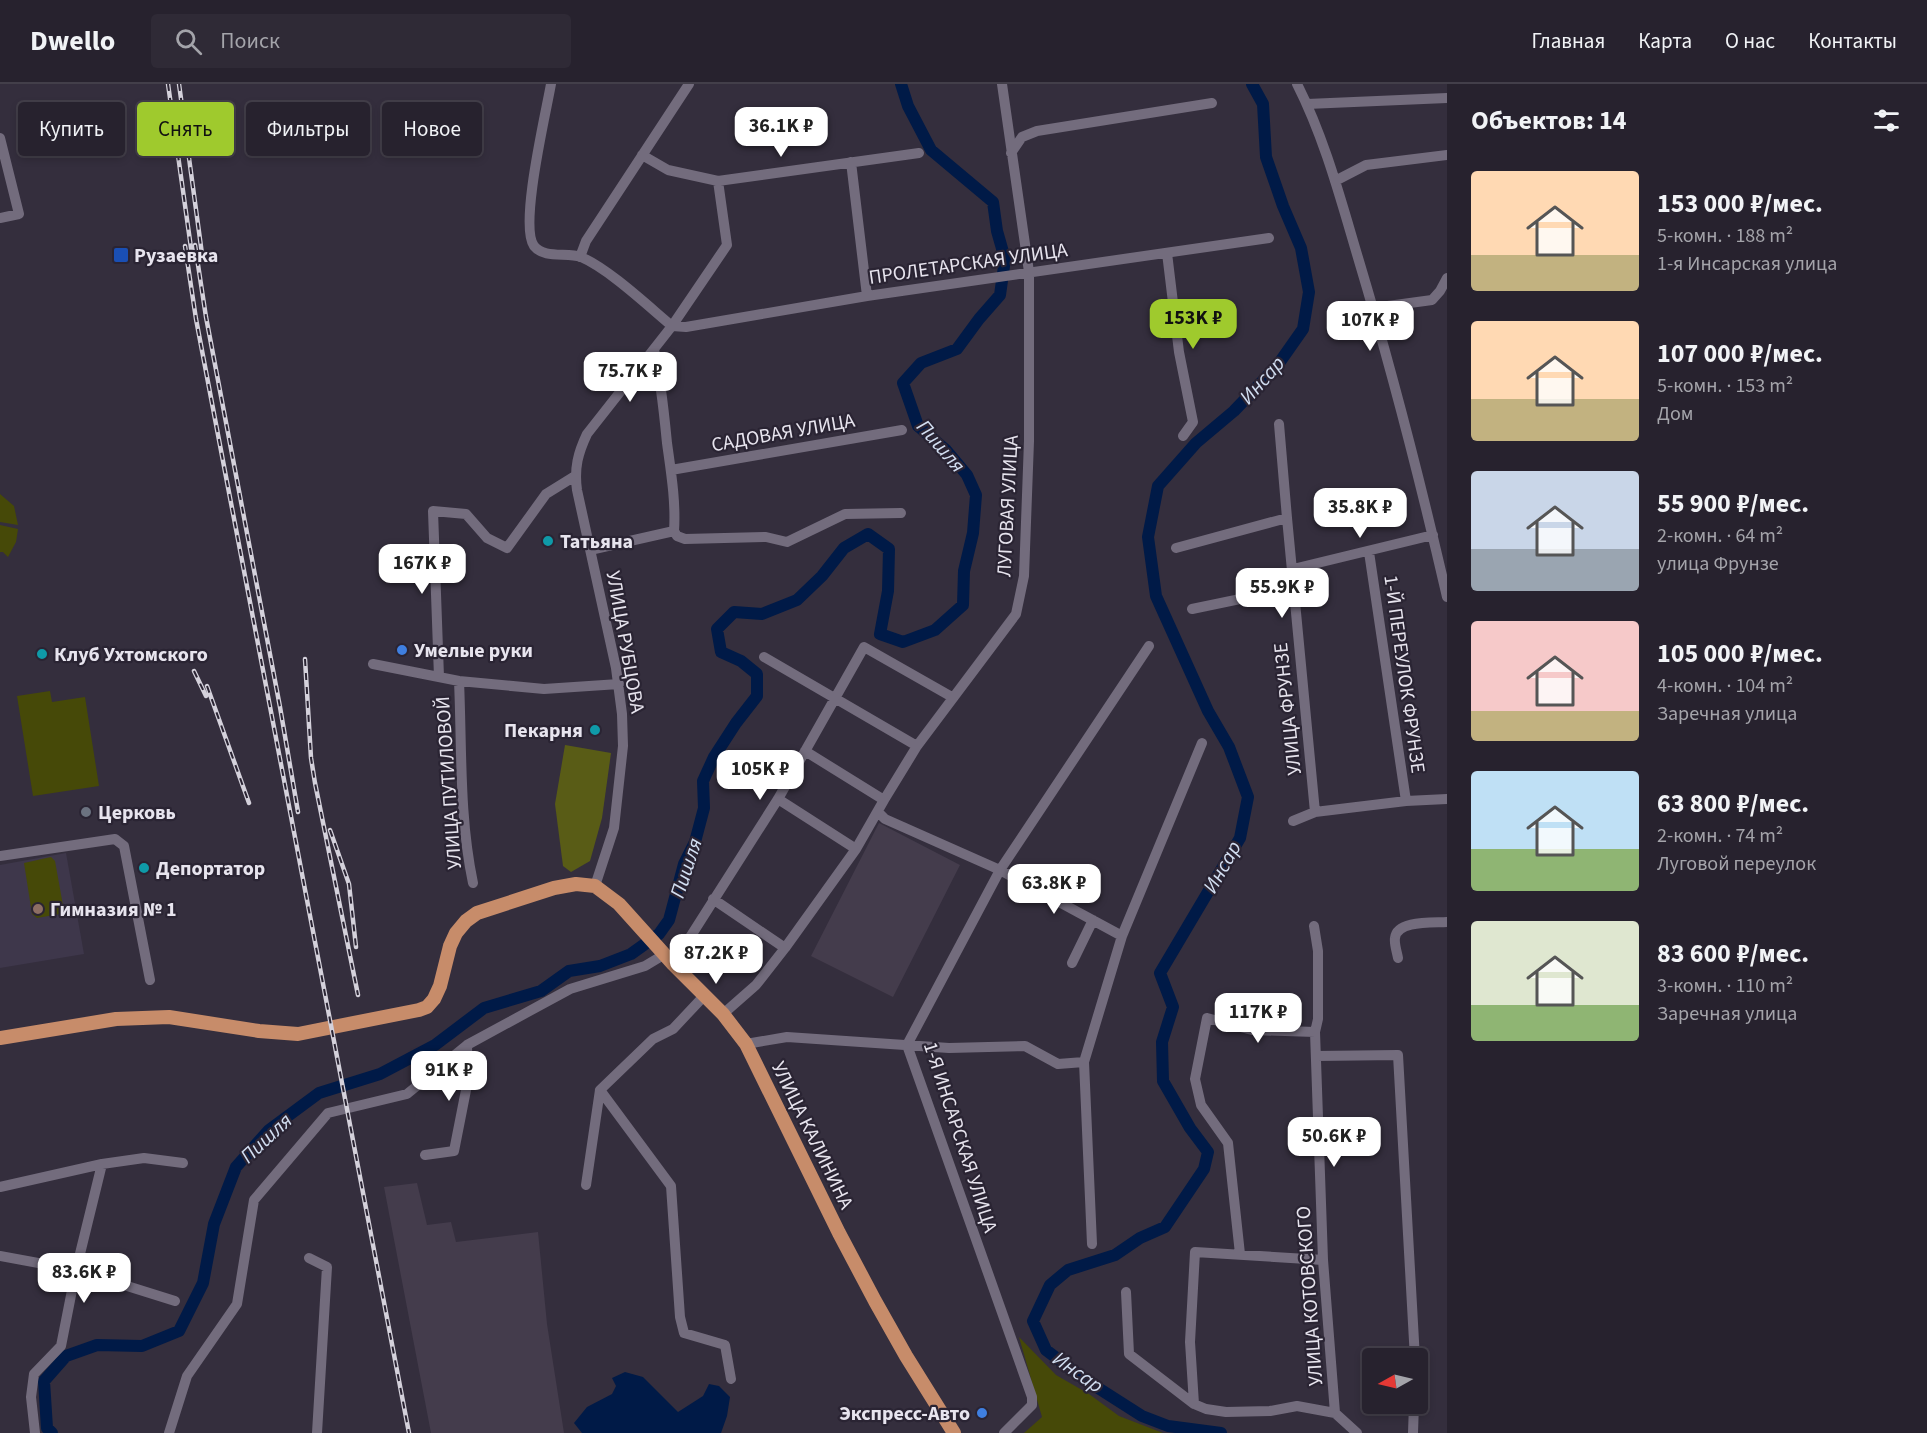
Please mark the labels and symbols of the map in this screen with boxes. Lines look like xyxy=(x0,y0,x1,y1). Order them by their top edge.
pin: 36.1K ₽ xyxy=(726,107,836,158)
street label: ПРОЛЕТАРСКАЯ УЛИЦА xyxy=(867,236,1069,292)
place label: Рузаевка xyxy=(134,242,218,270)
marker: Рузаевка xyxy=(112,246,130,264)
pin: 153K ₽ xyxy=(1144,299,1242,350)
pin: 107K ₽ xyxy=(1321,301,1419,352)
water label: Инсар xyxy=(1232,349,1292,411)
pin: 75.7K ₽ xyxy=(575,352,685,403)
street label: САДОВАЯ УЛИЦА xyxy=(709,407,857,459)
water label: Пишля xyxy=(909,413,973,479)
street label: ЛУГОВАЯ УЛИЦА xyxy=(990,434,1026,578)
pin: 35.8K ₽ xyxy=(1305,488,1415,539)
place label: Татьяна xyxy=(560,528,633,556)
marker: Татьяна xyxy=(541,534,555,548)
pin: 167K ₽ xyxy=(373,544,471,595)
pin: 55.9K ₽ xyxy=(1227,568,1337,619)
street label: УЛИЦА РУБЦОВА xyxy=(599,569,651,716)
street label: 1-Й ПЕРЕУЛОК ФРУНЗЕ xyxy=(1376,573,1432,775)
place label: Умелые руки xyxy=(414,637,533,665)
place label: Клуб Ухтомского xyxy=(54,641,208,669)
street label: УЛИЦА ФРУНЗЕ xyxy=(1267,641,1309,777)
marker: Умелые руки xyxy=(395,643,409,657)
marker: Клуб Ухтомского xyxy=(35,647,49,661)
street label: УЛИЦА ПУТИЛОВОЙ xyxy=(429,695,469,870)
place label: Пекарня xyxy=(504,717,583,745)
marker: Пекарня xyxy=(588,723,602,737)
pin: 105K ₽ xyxy=(711,750,809,801)
place label: Церковь xyxy=(98,799,176,827)
marker: Церковь xyxy=(79,805,93,819)
water label: Пишля xyxy=(662,834,710,902)
water label: Инсар xyxy=(1195,835,1249,899)
place label: Депортатор xyxy=(156,855,265,883)
marker: Депортатор xyxy=(137,861,151,875)
pin: 63.8K ₽ xyxy=(999,864,1109,915)
place label: Гимназия № 1 xyxy=(50,896,177,924)
marker: Гимназия № 1 xyxy=(31,902,45,916)
pin: 87.2K ₽ xyxy=(661,934,771,985)
pin: 117K ₽ xyxy=(1209,993,1307,1044)
street label: 1-Я ИНСАРСКАЯ УЛИЦА xyxy=(916,1038,1004,1236)
pin: 91K ₽ xyxy=(407,1051,491,1102)
street label: УЛИЦА КАЛИНИНА xyxy=(764,1057,860,1214)
water label: Пишля xyxy=(233,1106,299,1170)
pin: 50.6K ₽ xyxy=(1279,1117,1389,1168)
street label: УЛИЦА КОТОВСКОГО xyxy=(1290,1205,1330,1387)
pin: 83.6K ₽ xyxy=(29,1253,139,1304)
water label: Инсар xyxy=(1047,1344,1109,1400)
north arrow xyxy=(1362,1348,1428,1414)
place label: Экспресс-Авто xyxy=(839,1400,970,1428)
marker: Экспресс-Авто xyxy=(975,1406,989,1420)

